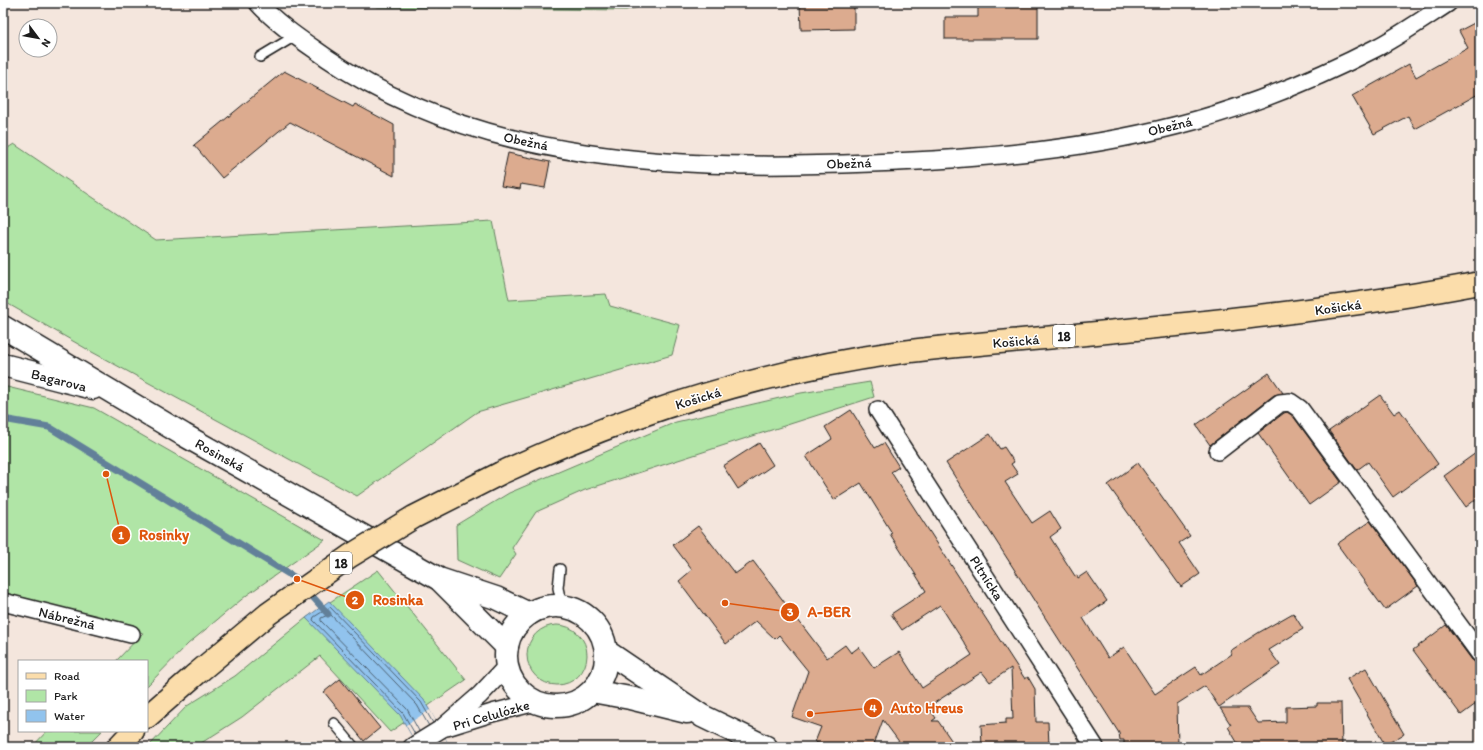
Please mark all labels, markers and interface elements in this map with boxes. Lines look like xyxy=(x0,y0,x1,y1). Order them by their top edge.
north arrow xyxy=(18,18,58,58)
text: N xyxy=(39,36,54,50)
street label: Obežná xyxy=(1146,113,1195,140)
street label: Obežná xyxy=(502,128,551,155)
street label: Obežná xyxy=(826,154,873,173)
street label: Košická xyxy=(1314,296,1363,319)
road number: 18 xyxy=(1053,325,1075,347)
street label: Košická xyxy=(992,331,1041,352)
street label: Bagarova xyxy=(29,365,89,396)
street label: Košická xyxy=(673,383,724,413)
street label: Rosinská xyxy=(192,435,248,476)
callout: Rosinky xyxy=(111,522,197,549)
text: Rosinky xyxy=(139,526,190,545)
text: 1 xyxy=(118,528,124,542)
road number: 18 xyxy=(330,552,352,574)
street label: Pltnícka xyxy=(966,553,1008,604)
callout: Rosinka xyxy=(345,586,431,613)
text: Rosinka xyxy=(373,591,424,609)
text: 2 xyxy=(352,593,359,607)
callout: A-BER xyxy=(780,599,859,626)
street label: Nábrežná xyxy=(37,603,98,634)
text: A-BER xyxy=(806,603,851,621)
text: 3 xyxy=(787,605,794,619)
legend xyxy=(18,660,148,732)
text: Road xyxy=(54,669,80,683)
text: Park xyxy=(54,689,78,703)
callout: Auto Hreus xyxy=(863,695,971,722)
street label: Pri Celulózke xyxy=(451,696,532,735)
text: Auto Hreus xyxy=(890,699,964,717)
text: 4 xyxy=(869,701,877,715)
text: Water xyxy=(54,709,85,723)

